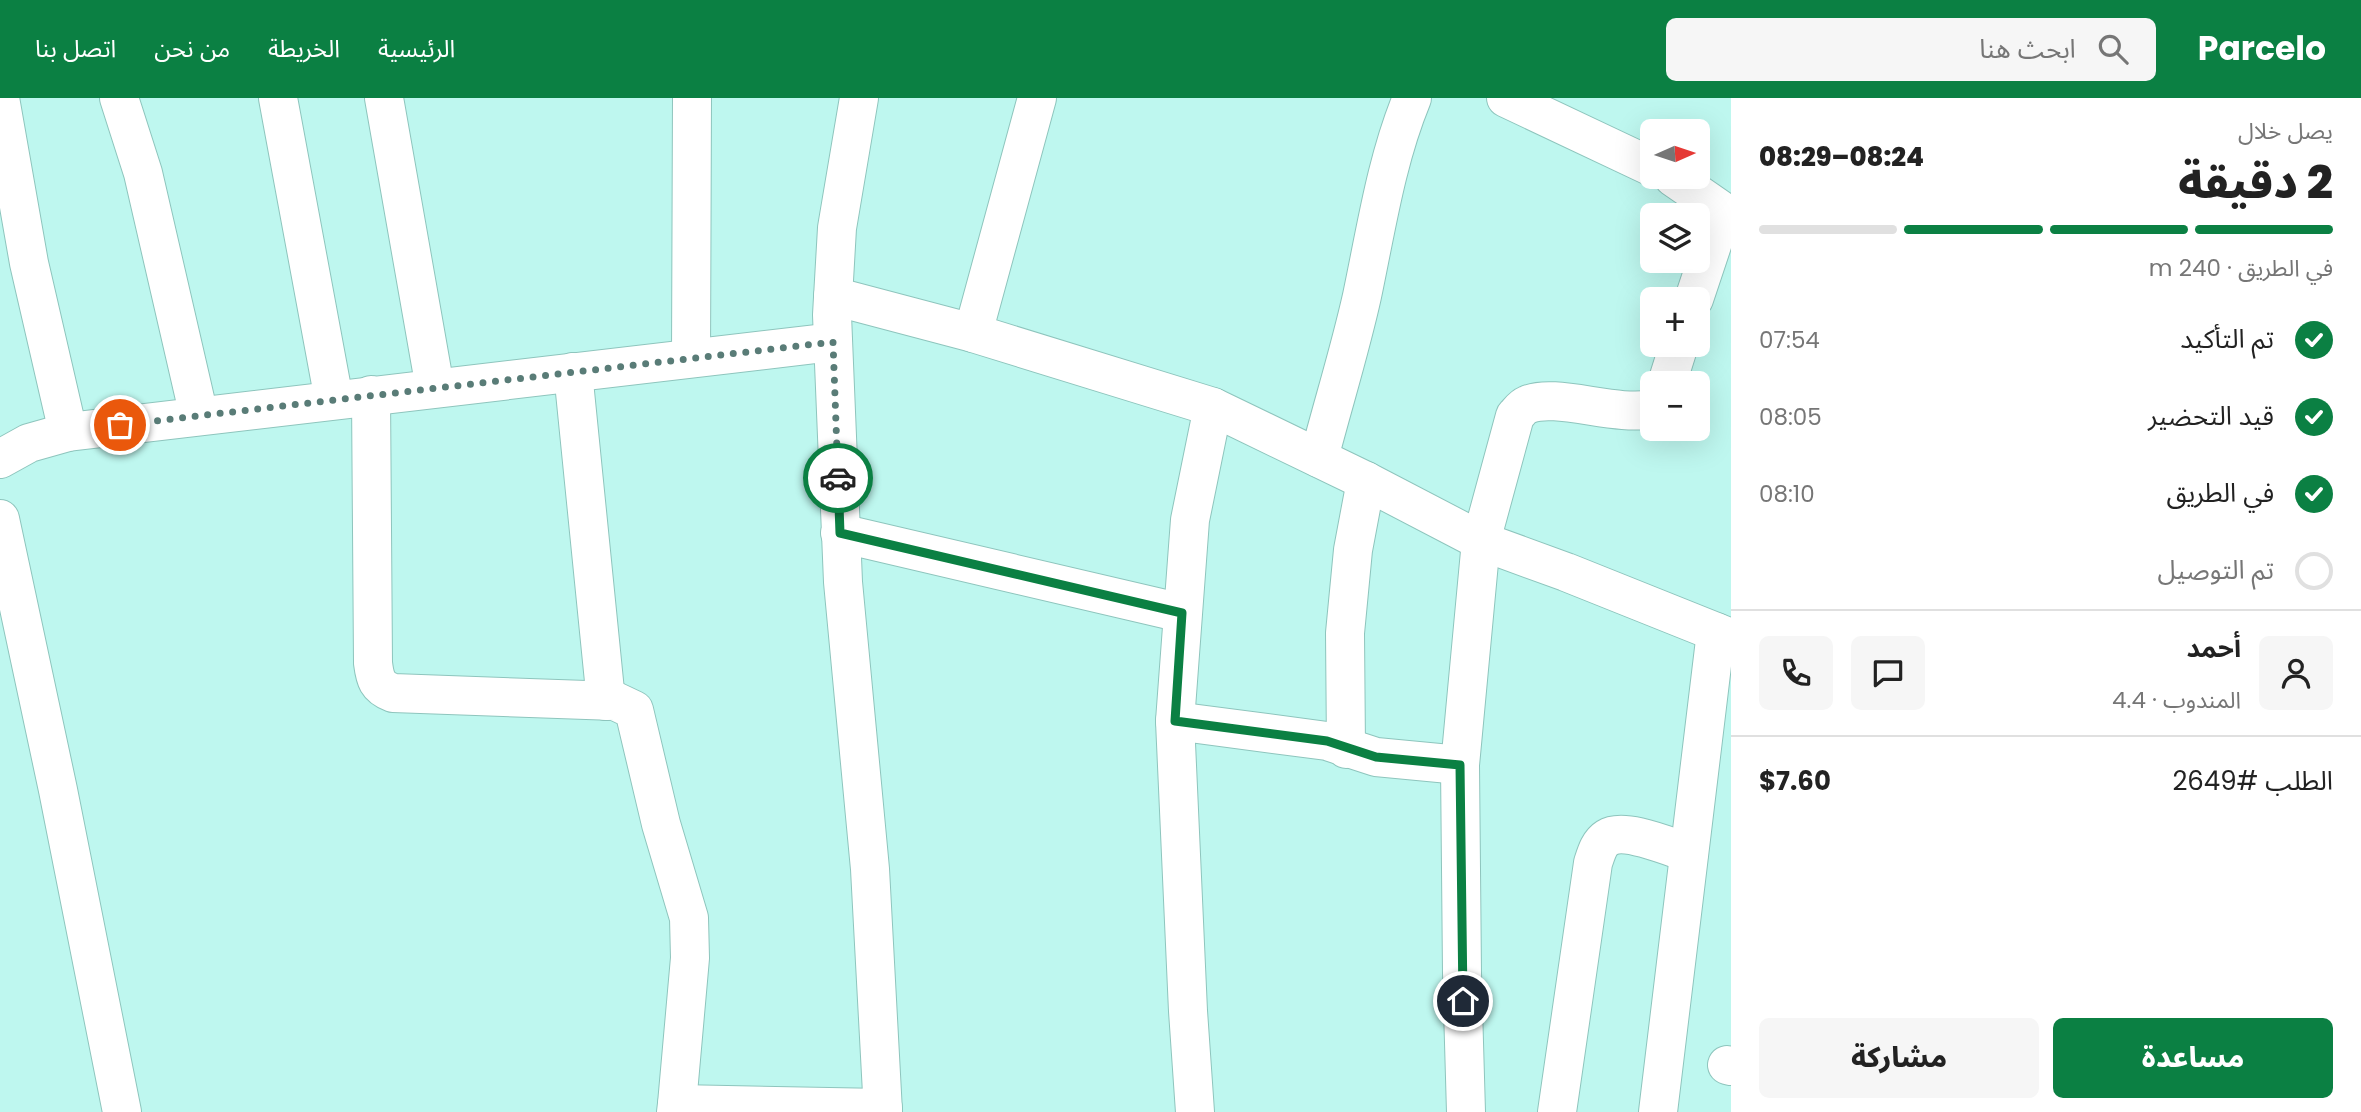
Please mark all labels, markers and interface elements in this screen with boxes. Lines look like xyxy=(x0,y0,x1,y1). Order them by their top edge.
search box xyxy=(1666,18,2156,81)
text: Parcelo xyxy=(2198,25,2326,72)
icon: search xyxy=(2094,30,2132,68)
text: ابحث هنا xyxy=(1979,31,2076,67)
text: اتصل بنا xyxy=(35,32,116,65)
text: من نحن xyxy=(154,32,230,65)
text: الخريطة xyxy=(268,32,340,65)
text: الرئيسية xyxy=(378,32,455,65)
text: يصل خلال xyxy=(2238,115,2333,147)
north arrow xyxy=(1640,119,1710,189)
map controls xyxy=(1640,119,1710,441)
text: 08:24–08:29 xyxy=(1759,139,1924,175)
text: 2 دقيقة xyxy=(2178,150,2333,214)
button: layers xyxy=(1640,203,1710,273)
text: في الطريق · 240 m xyxy=(2149,252,2333,284)
button: + xyxy=(1640,287,1710,357)
text: تم التأكيد xyxy=(2180,321,2274,357)
icon: check xyxy=(2295,321,2333,359)
text: 07:54 xyxy=(1759,324,1820,356)
button: − xyxy=(1640,371,1710,441)
pin xyxy=(90,395,150,455)
text: قيد التحضير xyxy=(2148,398,2274,434)
icon: check xyxy=(2295,398,2333,436)
text: 08:05 xyxy=(1759,401,1822,433)
icon: bag xyxy=(101,406,139,444)
courier xyxy=(803,443,873,513)
icon: car xyxy=(819,459,857,497)
text: في الطريق xyxy=(2167,475,2274,511)
icon: check xyxy=(2295,475,2333,513)
text: 08:10 xyxy=(1759,478,1815,510)
text: تم التوصيل xyxy=(2158,552,2274,588)
text: أحمد xyxy=(2187,630,2241,666)
button: phone xyxy=(1759,636,1833,710)
button: chat xyxy=(1851,636,1925,710)
button: person xyxy=(2259,636,2333,710)
text: المندوب · 4.4 xyxy=(2112,684,2241,716)
text: $7.60 xyxy=(1759,763,1831,799)
text: الطلب #2649 xyxy=(2172,763,2333,799)
pin xyxy=(1433,971,1493,1031)
icon: home xyxy=(1444,982,1482,1020)
button: مشاركة xyxy=(1759,1018,2039,1098)
button: مساعدة xyxy=(2053,1018,2333,1098)

